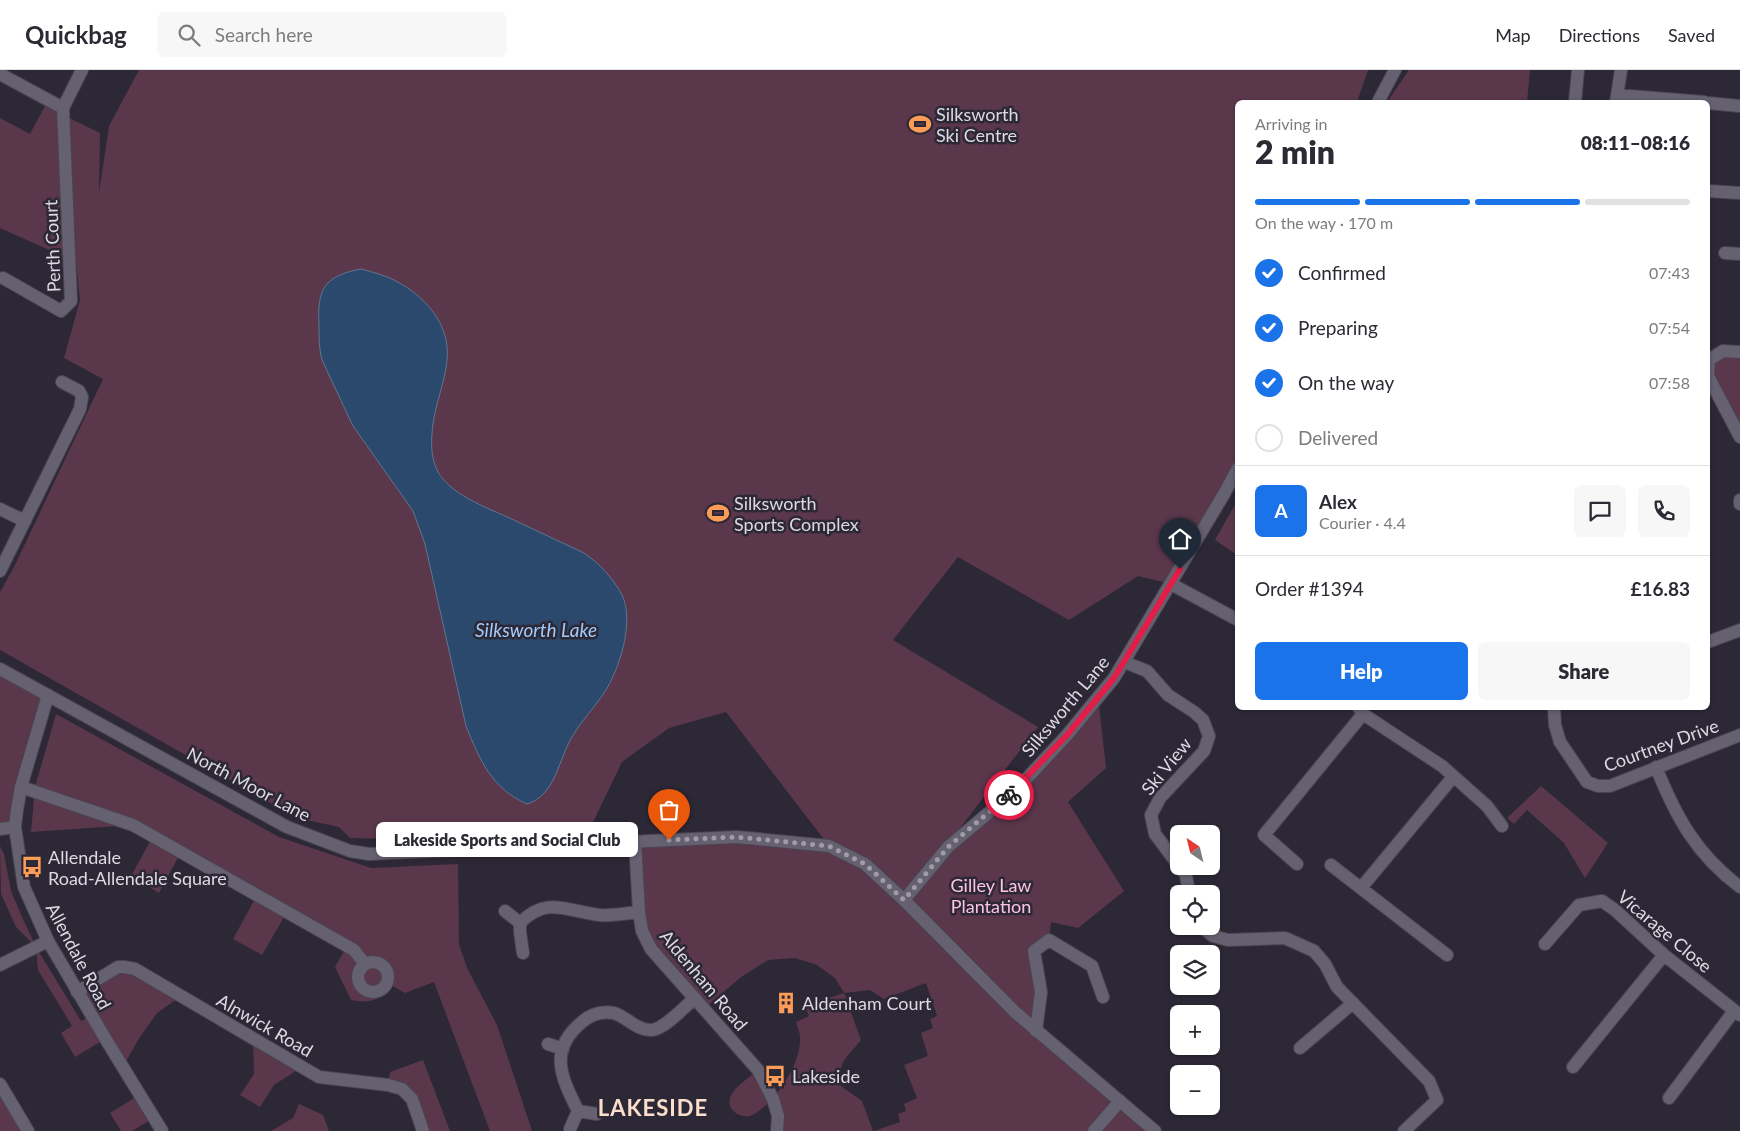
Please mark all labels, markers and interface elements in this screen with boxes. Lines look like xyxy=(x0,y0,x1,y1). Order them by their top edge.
search box xyxy=(157,12,507,57)
text: Quickbag xyxy=(25,20,127,49)
icon: search xyxy=(175,21,203,49)
text: Search here xyxy=(215,23,313,46)
text: Map xyxy=(1495,24,1531,46)
text: Directions xyxy=(1559,24,1640,46)
text: Saved xyxy=(1668,24,1715,46)
place label: Silksworth Ski Centre xyxy=(936,103,1018,146)
sports icon: Silksworth Ski Centre xyxy=(907,111,933,137)
text: Arriving in xyxy=(1255,114,1328,133)
text: 08:11–08:16 xyxy=(1581,131,1690,154)
text: 2 min xyxy=(1255,132,1335,171)
street label: Perth Court xyxy=(39,199,65,293)
text: On the way · 170 m xyxy=(1255,213,1393,232)
icon: check xyxy=(1255,259,1283,287)
text: Confirmed xyxy=(1298,261,1386,284)
text: 07:43 xyxy=(1649,263,1690,282)
icon: check xyxy=(1255,314,1283,342)
text: Preparing xyxy=(1298,316,1378,339)
text: 07:54 xyxy=(1649,318,1690,337)
icon: check xyxy=(1255,369,1283,397)
text: On the way xyxy=(1298,371,1394,394)
text: 07:58 xyxy=(1649,373,1690,392)
text: Delivered xyxy=(1298,426,1378,449)
button: chat xyxy=(1574,485,1626,537)
button: phone xyxy=(1638,485,1690,537)
text: Alex xyxy=(1319,490,1357,513)
place label: Silksworth Sports Complex xyxy=(734,492,859,535)
text: A xyxy=(1274,499,1288,522)
sports icon: Silksworth Sports Complex xyxy=(705,500,731,526)
text: Courier · 4.4 xyxy=(1319,513,1406,532)
pin xyxy=(1159,518,1201,569)
icon: home xyxy=(1166,525,1194,553)
text: Order #1394 xyxy=(1255,577,1364,600)
text: £16.83 xyxy=(1630,577,1690,600)
water label: Silksworth Lake xyxy=(475,618,597,641)
button: Help xyxy=(1255,642,1468,700)
button: Share xyxy=(1478,642,1690,700)
street label: Silksworth Lane xyxy=(1016,651,1114,761)
street label: Courtney Drive xyxy=(1600,714,1722,776)
street label: Ski View xyxy=(1136,733,1196,799)
street label: North Moor Lane xyxy=(183,742,315,826)
courier xyxy=(984,770,1034,820)
icon: bike xyxy=(995,781,1023,809)
pin xyxy=(648,789,690,840)
icon: bag xyxy=(655,796,683,824)
callout: Lakeside Sports and Social Club xyxy=(377,822,639,858)
north arrow xyxy=(1170,825,1220,875)
map controls xyxy=(1170,825,1220,1115)
text: Lakeside Sports and Social Club xyxy=(394,830,620,849)
place label: Allendale Road-Allendale Square xyxy=(48,846,227,889)
bus stop icon: Allendale Road-Allendale Square xyxy=(19,854,45,880)
park label: Gilley Law Plantation xyxy=(951,874,1031,917)
button: locate xyxy=(1170,885,1220,935)
street label: Vicarage Close xyxy=(1613,885,1717,977)
street label: Allendale Road xyxy=(42,899,116,1013)
street label: Aldenham Road xyxy=(656,925,752,1035)
button: layers xyxy=(1170,945,1220,995)
street label: Alnwick Road xyxy=(213,989,317,1061)
building icon: Aldenham Court xyxy=(773,990,799,1016)
place label: Aldenham Court xyxy=(802,992,932,1014)
button: + xyxy=(1170,1005,1220,1055)
bus stop icon: Lakeside xyxy=(762,1063,788,1089)
place label: Lakeside xyxy=(792,1065,860,1087)
button: − xyxy=(1170,1065,1220,1115)
district label: LAKESIDE xyxy=(598,1094,708,1121)

